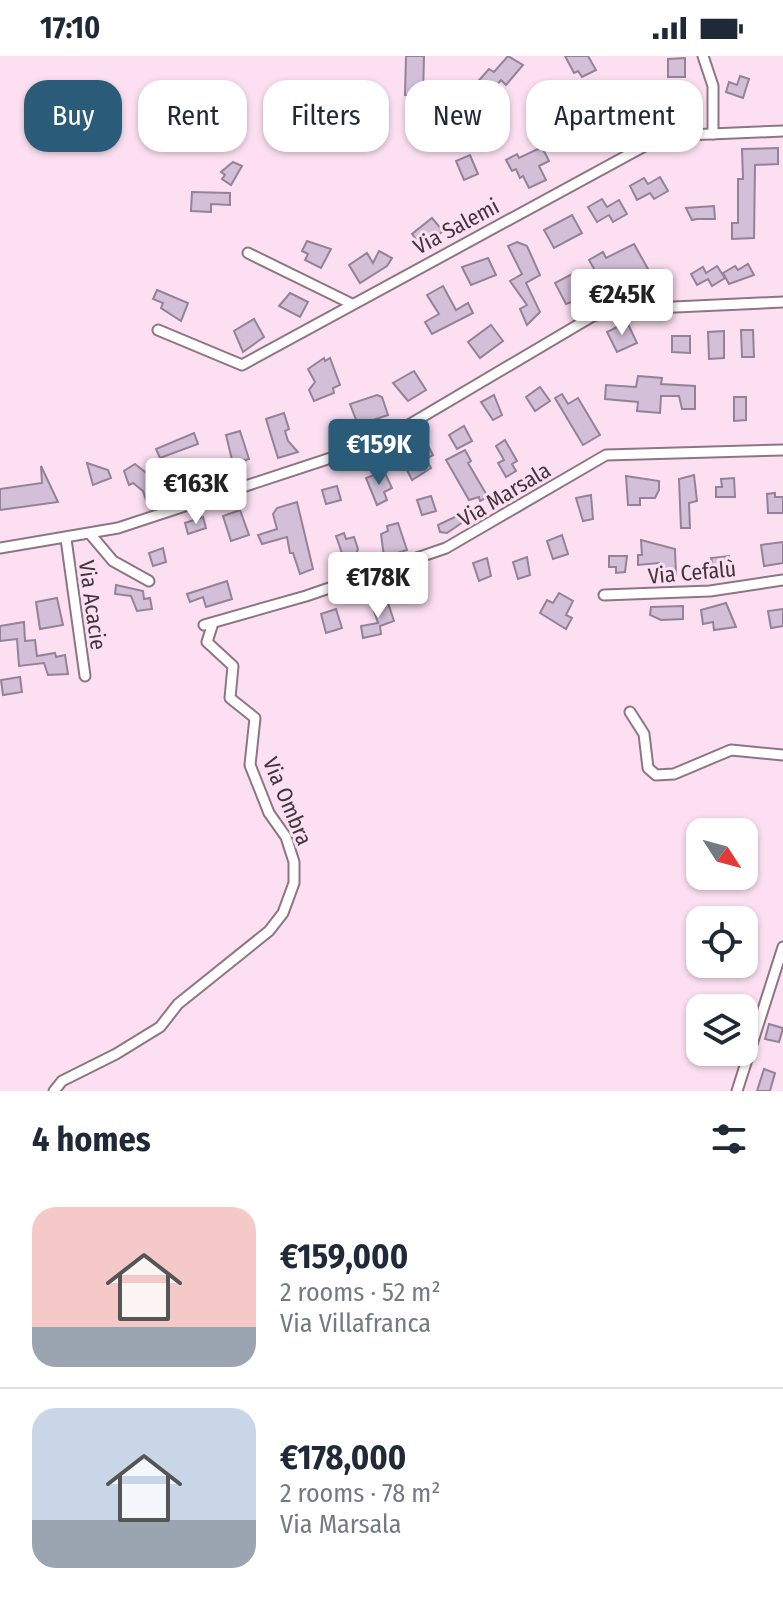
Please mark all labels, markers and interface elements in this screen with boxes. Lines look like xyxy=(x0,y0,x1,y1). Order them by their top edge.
text: 17:10 xyxy=(40,10,100,46)
chip: Buy xyxy=(24,80,122,152)
chip: Rent xyxy=(138,80,247,152)
chip: Filters xyxy=(263,80,389,152)
chip: New xyxy=(405,80,510,152)
chip: Apartment xyxy=(526,80,703,152)
street label: Via Salemi xyxy=(409,193,504,260)
pin: €245K xyxy=(566,269,678,337)
text: €245K xyxy=(589,279,655,310)
pin: €159K xyxy=(323,419,435,487)
text: €159K xyxy=(346,429,412,460)
street label: Via Marsala xyxy=(453,456,555,532)
pin: €163K xyxy=(140,458,252,526)
text: €163K xyxy=(164,468,228,499)
pin: €178K xyxy=(322,552,434,620)
street label: Via Cefalù xyxy=(647,555,737,590)
street label: Via Acacie xyxy=(73,559,112,652)
text: €178K xyxy=(346,562,410,593)
street label: Via Ombra xyxy=(257,753,318,849)
north arrow xyxy=(686,818,758,890)
map controls xyxy=(686,818,758,1066)
button: locate xyxy=(686,906,758,978)
button: layers xyxy=(686,994,758,1066)
icon: filters xyxy=(707,1117,751,1161)
text: 4 homes xyxy=(32,1119,151,1160)
text: €159,000 xyxy=(280,1236,408,1277)
icon: home xyxy=(96,1239,192,1335)
text: 2 rooms · 52 m² xyxy=(280,1277,441,1308)
text: Via Villafranca xyxy=(280,1308,431,1339)
text: €178,000 xyxy=(280,1437,406,1478)
icon: home xyxy=(96,1440,192,1536)
text: 2 rooms · 78 m² xyxy=(280,1478,441,1509)
text: Via Marsala xyxy=(280,1509,401,1540)

